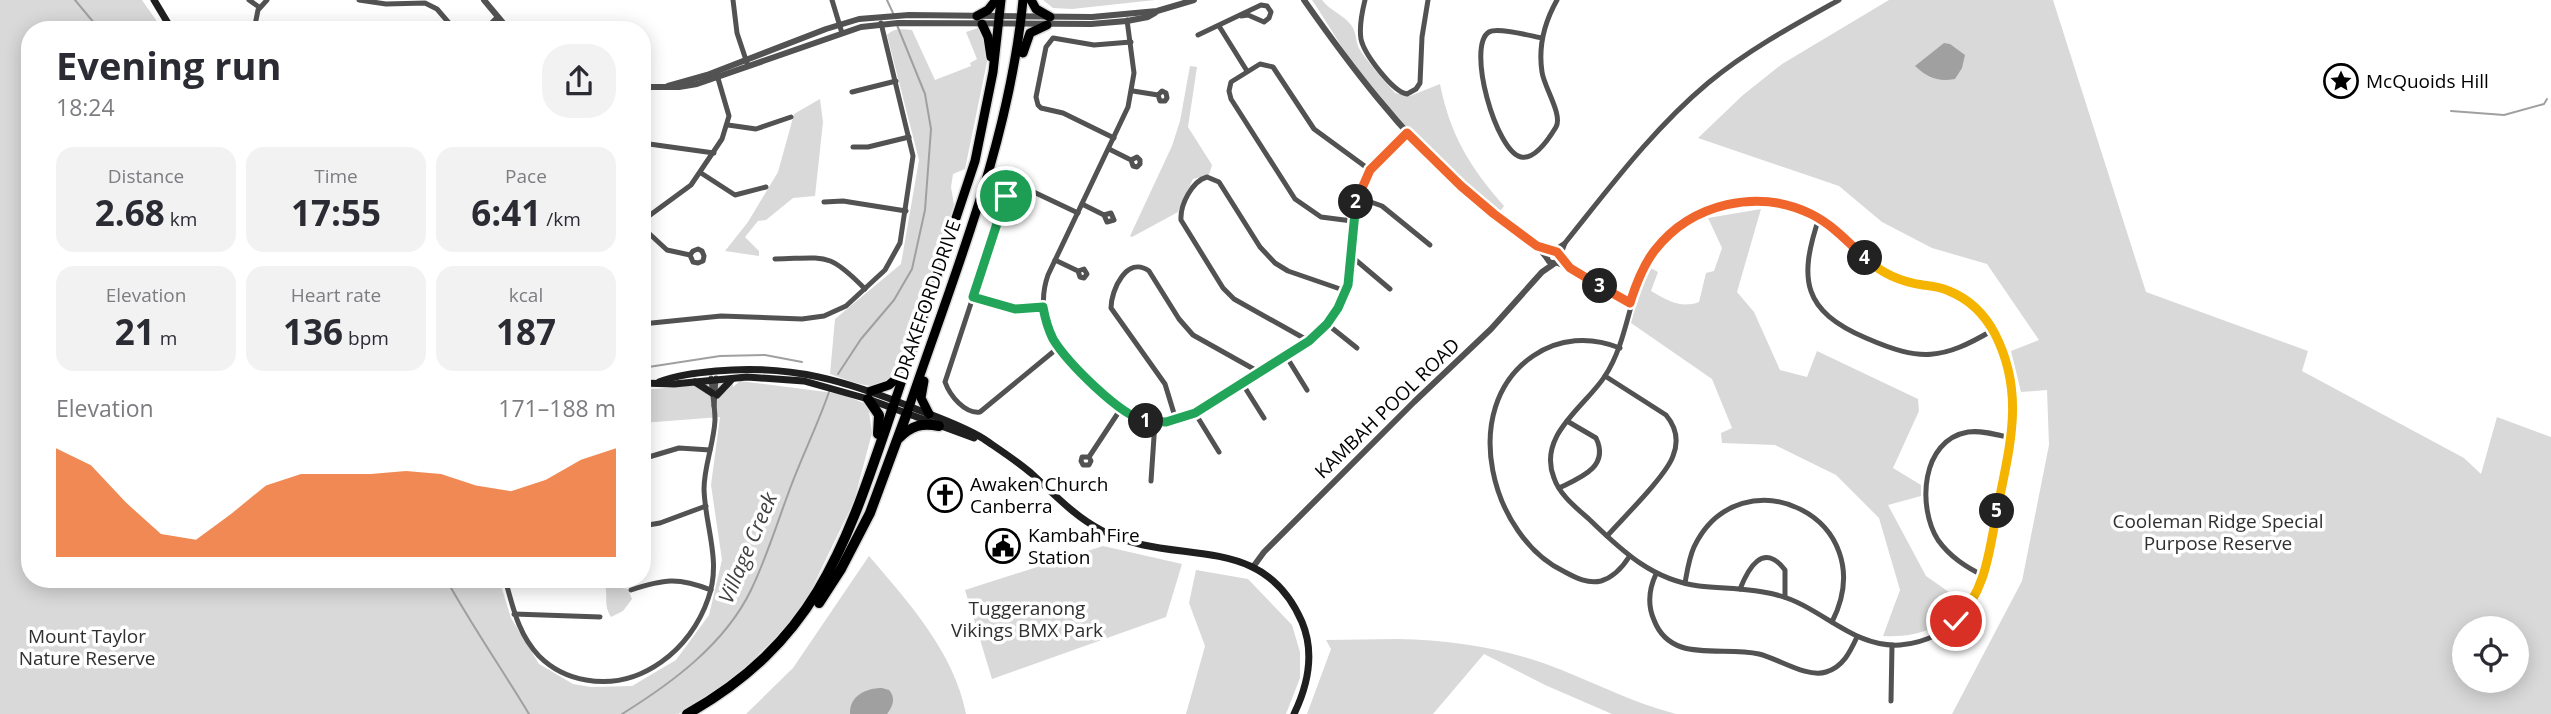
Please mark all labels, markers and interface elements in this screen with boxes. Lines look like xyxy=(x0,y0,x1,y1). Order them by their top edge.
text: Evening run xyxy=(56,39,281,91)
button: share xyxy=(542,44,616,118)
place icon: McQuoids Hill xyxy=(2322,62,2360,100)
place label: McQuoids Hill xyxy=(2366,68,2489,94)
text: 18:24 xyxy=(56,91,115,123)
text: Distance xyxy=(108,163,184,189)
text: Time xyxy=(314,163,358,189)
text: Pace xyxy=(505,163,547,189)
pin xyxy=(976,166,1036,226)
icon: arrive xyxy=(987,177,1025,215)
pin: 2 xyxy=(1338,184,1374,220)
text: 2 xyxy=(1350,188,1361,214)
text: 2.68 xyxy=(95,189,165,236)
text: 17:55 xyxy=(291,189,381,236)
text: 6:41 xyxy=(471,189,541,236)
text: km xyxy=(165,206,197,232)
text: /km xyxy=(541,206,581,232)
street label: DRAKEFORD DRIVE xyxy=(887,217,967,383)
pin: 4 xyxy=(1848,240,1882,276)
text: 4 xyxy=(1859,244,1870,270)
pin: 3 xyxy=(1582,268,1618,304)
text: 3 xyxy=(1594,272,1605,298)
text: Elevation xyxy=(106,282,186,308)
text: Heart rate xyxy=(291,282,381,308)
text: kcal xyxy=(509,282,543,308)
text: 21 xyxy=(115,308,155,355)
text: 136 xyxy=(283,308,343,355)
text: 187 xyxy=(496,308,556,355)
text: m xyxy=(155,325,177,351)
text: bpm xyxy=(343,325,389,351)
street label: KAMBAH POOL ROAD xyxy=(1309,332,1465,484)
text: Elevation xyxy=(56,392,154,424)
text: 171–188 m xyxy=(498,392,616,424)
pin: 1 xyxy=(1128,404,1164,438)
text: 1 xyxy=(1140,407,1151,433)
place label: Awaken Church Canberra xyxy=(970,471,1108,519)
church icon: Awaken Church Canberra xyxy=(926,476,964,514)
water label: Village Creek xyxy=(711,487,783,607)
pin: 5 xyxy=(1980,494,2014,528)
text: 5 xyxy=(1991,497,2002,523)
park label: Cooleman Ridge Special Purpose Reserve xyxy=(2112,508,2324,556)
place label: Kambah Fire Station xyxy=(1028,522,1140,570)
public building icon: Kambah Fire Station xyxy=(984,527,1022,565)
pin xyxy=(1926,591,1986,651)
park label: Tuggeranong Vikings BMX Park xyxy=(951,595,1103,643)
icon: check xyxy=(1937,602,1975,640)
map controls xyxy=(2452,616,2529,693)
button: locate xyxy=(2452,616,2529,693)
park label: Mount Taylor Nature Reserve xyxy=(19,623,155,671)

